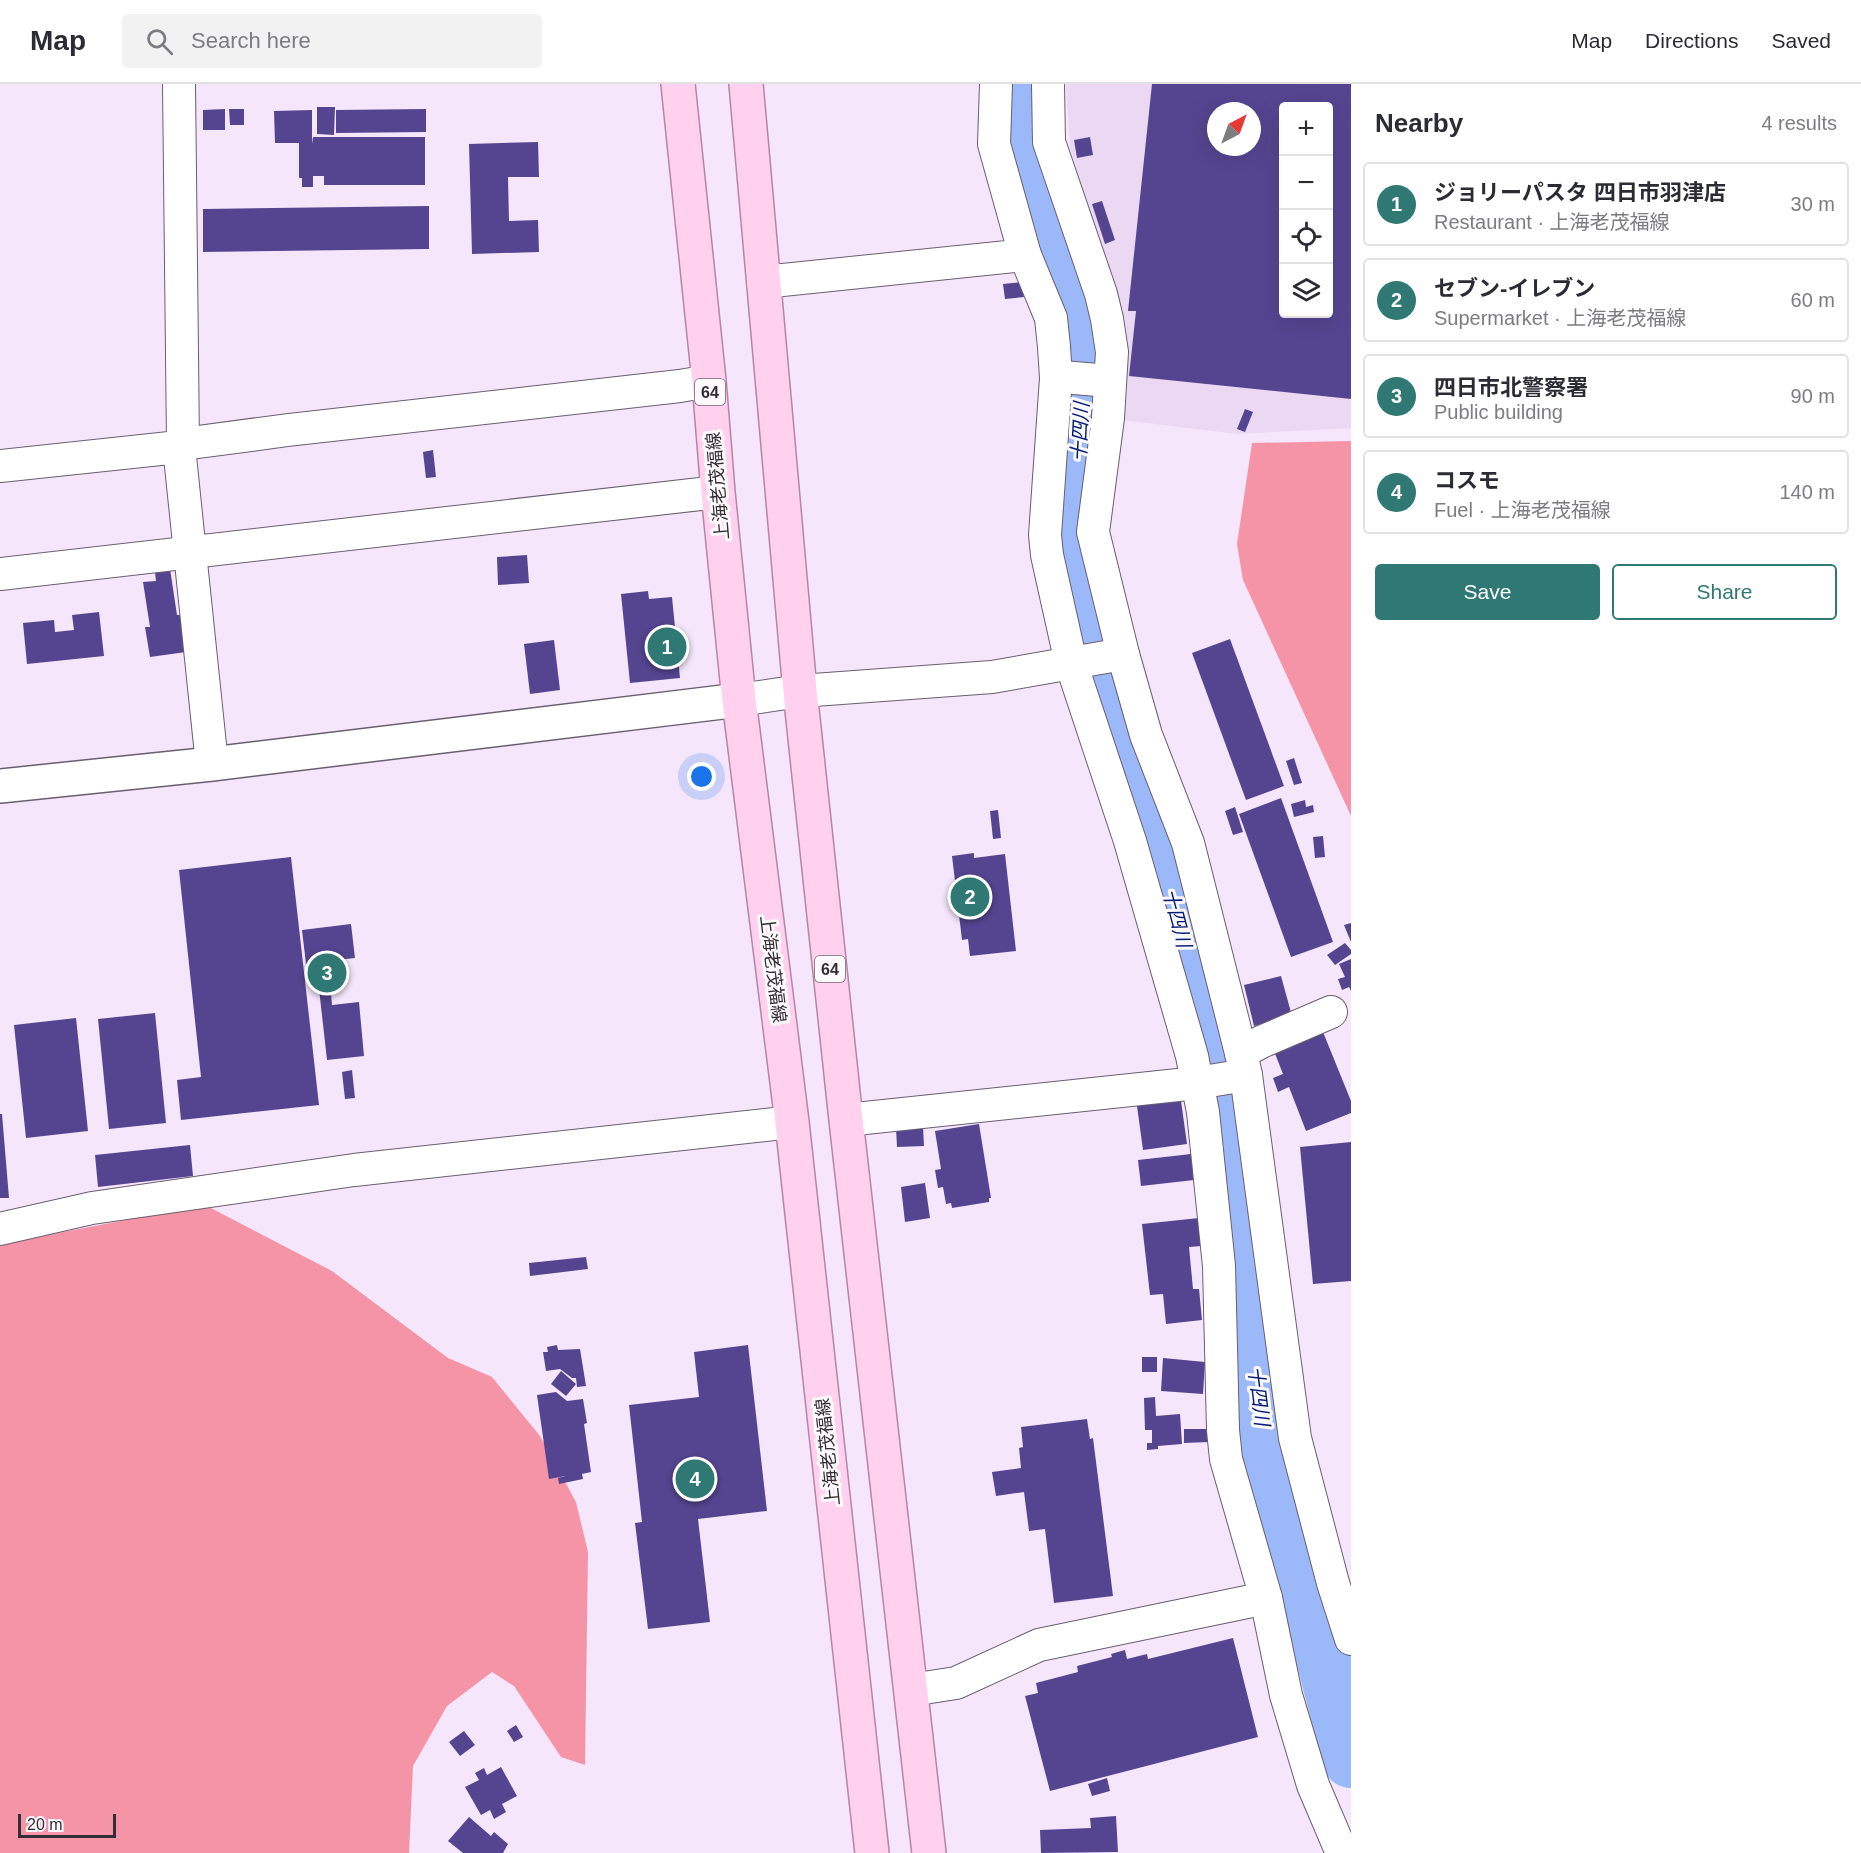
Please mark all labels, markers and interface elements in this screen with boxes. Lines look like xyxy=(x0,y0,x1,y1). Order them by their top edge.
search box xyxy=(122,14,542,68)
text: Map xyxy=(30,25,86,56)
icon: search xyxy=(143,25,176,58)
text: Search here xyxy=(191,28,311,53)
text: Map xyxy=(1571,29,1612,52)
text: Directions xyxy=(1645,29,1738,52)
text: Saved xyxy=(1771,29,1831,52)
north arrow xyxy=(1207,102,1261,156)
map controls xyxy=(1279,102,1333,318)
button: + xyxy=(1279,102,1333,156)
text: Nearby xyxy=(1375,108,1463,138)
text: 4 results xyxy=(1761,112,1837,134)
button: − xyxy=(1279,156,1333,210)
text: ジョリーパスタ 四日市羽津店 xyxy=(1434,180,1726,205)
text: 1 xyxy=(1391,193,1402,215)
text: 30 m xyxy=(1791,193,1835,215)
button: locate xyxy=(1279,210,1333,264)
text: Restaurant · 上海老茂福線 xyxy=(1434,211,1670,233)
button: layers xyxy=(1279,264,1333,318)
text: セブン-イレブン xyxy=(1434,276,1595,301)
text: 2 xyxy=(1391,289,1402,311)
text: 60 m xyxy=(1791,289,1835,311)
text: Supermarket · 上海老茂福線 xyxy=(1434,307,1686,329)
text: 四日市北警察署 xyxy=(1434,375,1588,400)
road number: 64 xyxy=(695,379,725,405)
text: 3 xyxy=(1391,385,1402,407)
text: 90 m xyxy=(1791,385,1835,407)
water label: 十四川 xyxy=(1067,399,1093,463)
text: Public building xyxy=(1434,401,1563,423)
street label: 上海老茂福線 xyxy=(703,431,733,541)
text: コスモ xyxy=(1434,468,1500,493)
text: 4 xyxy=(1391,481,1402,503)
text: 140 m xyxy=(1779,481,1835,503)
text: Fuel · 上海老茂福線 xyxy=(1434,499,1611,521)
button: Save xyxy=(1375,564,1600,620)
button: Share xyxy=(1612,564,1837,620)
pin: 1 xyxy=(648,624,686,670)
your location xyxy=(687,762,716,791)
pin: 2 xyxy=(950,874,990,920)
water label: 十四川 xyxy=(1159,886,1196,952)
street label: 上海老茂福線 xyxy=(756,914,790,1024)
pin: 3 xyxy=(308,950,346,996)
road number: 64 xyxy=(815,956,845,982)
water label: 十四川 xyxy=(1244,1365,1274,1429)
street label: 上海老茂福線 xyxy=(812,1397,844,1507)
pin: 4 xyxy=(676,1456,714,1502)
scale bar xyxy=(18,1811,116,1838)
text: 20 m xyxy=(27,1816,63,1833)

